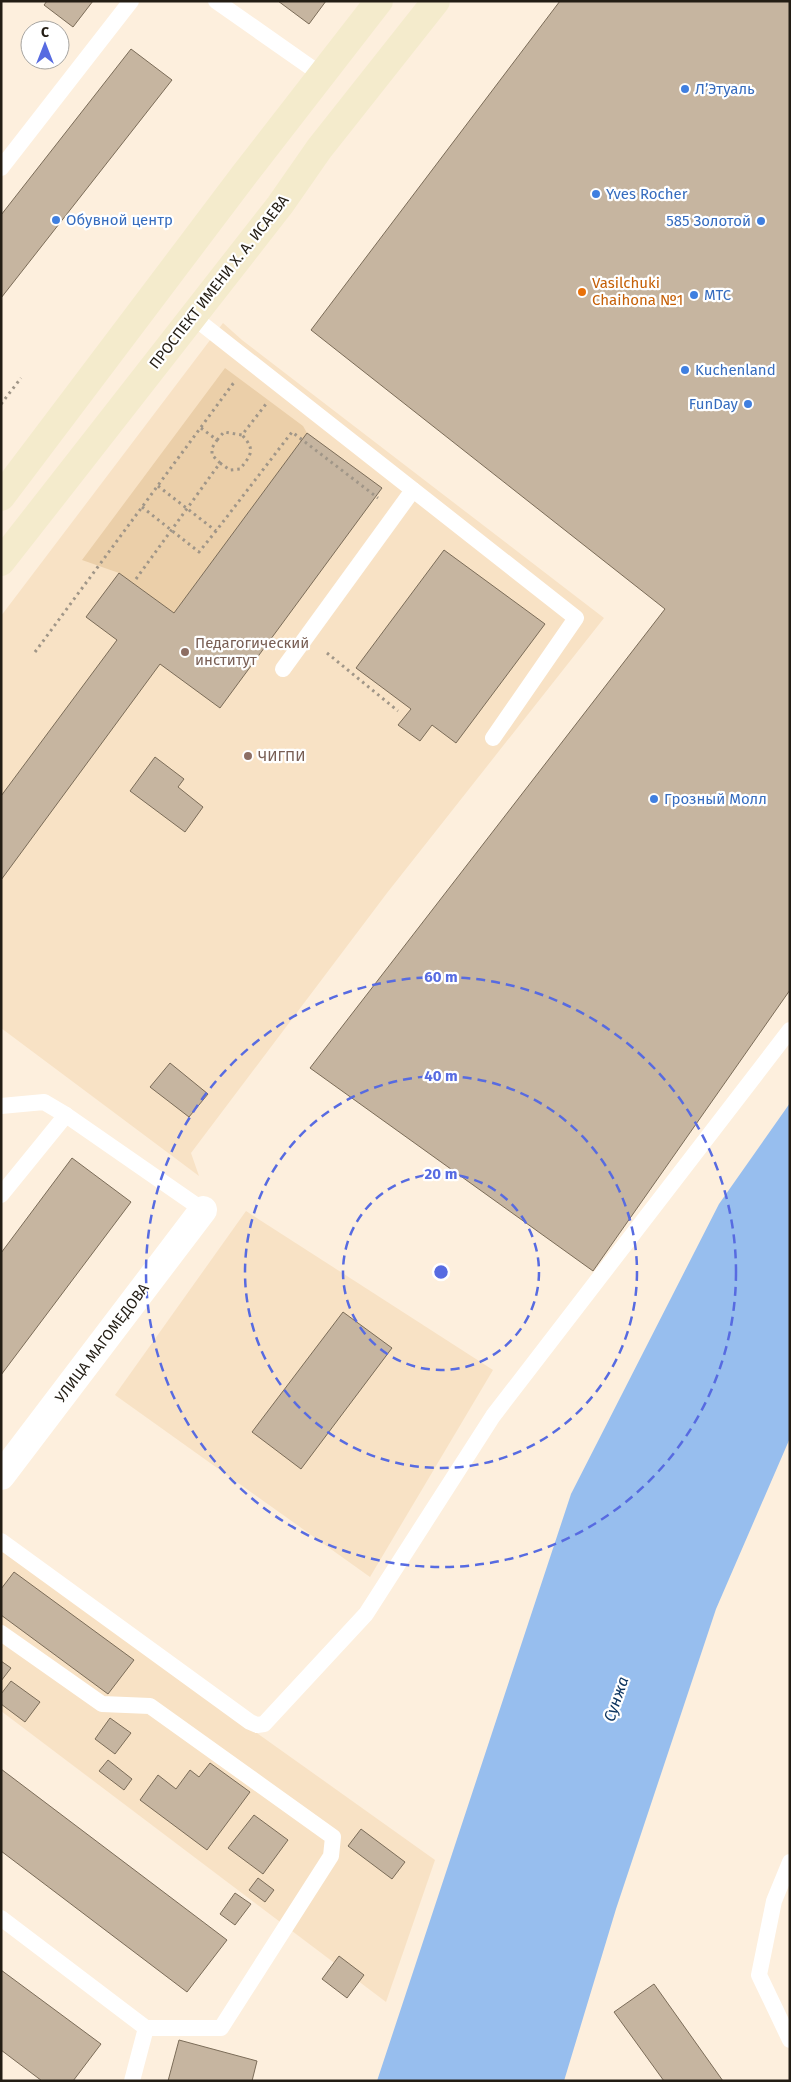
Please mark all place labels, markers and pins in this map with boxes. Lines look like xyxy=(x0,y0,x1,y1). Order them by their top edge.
place label: Л’Этуаль xyxy=(695,80,755,98)
marker: Л’Этуаль xyxy=(679,83,691,95)
place label: Yves Rocher xyxy=(606,185,688,203)
marker: Yves Rocher xyxy=(590,188,602,200)
place label: Обувной центр xyxy=(66,211,173,229)
place label: 585 Золотой xyxy=(666,212,751,230)
marker: Обувной центр xyxy=(50,214,62,226)
marker: 585 Золотой xyxy=(755,215,767,227)
place label: Vasilchuki Chaihona №1 xyxy=(592,274,683,309)
marker: Vasilchuki Chaihona №1 xyxy=(576,286,588,298)
place label: МТС xyxy=(704,286,732,304)
marker: МТС xyxy=(688,289,700,301)
place label: Kuchenland xyxy=(695,361,776,379)
marker: Kuchenland xyxy=(679,364,691,376)
place label: FunDay xyxy=(689,395,739,413)
marker: FunDay xyxy=(742,398,754,410)
place label: Педагогический институт xyxy=(195,634,309,669)
marker: Педагогический институт xyxy=(179,646,191,658)
place label: ЧИГПИ xyxy=(258,747,305,765)
marker: ЧИГПИ xyxy=(242,750,254,762)
place label: Грозный Молл xyxy=(664,790,767,808)
marker: Грозный Молл xyxy=(648,793,660,805)
centre of rings xyxy=(432,1263,450,1281)

